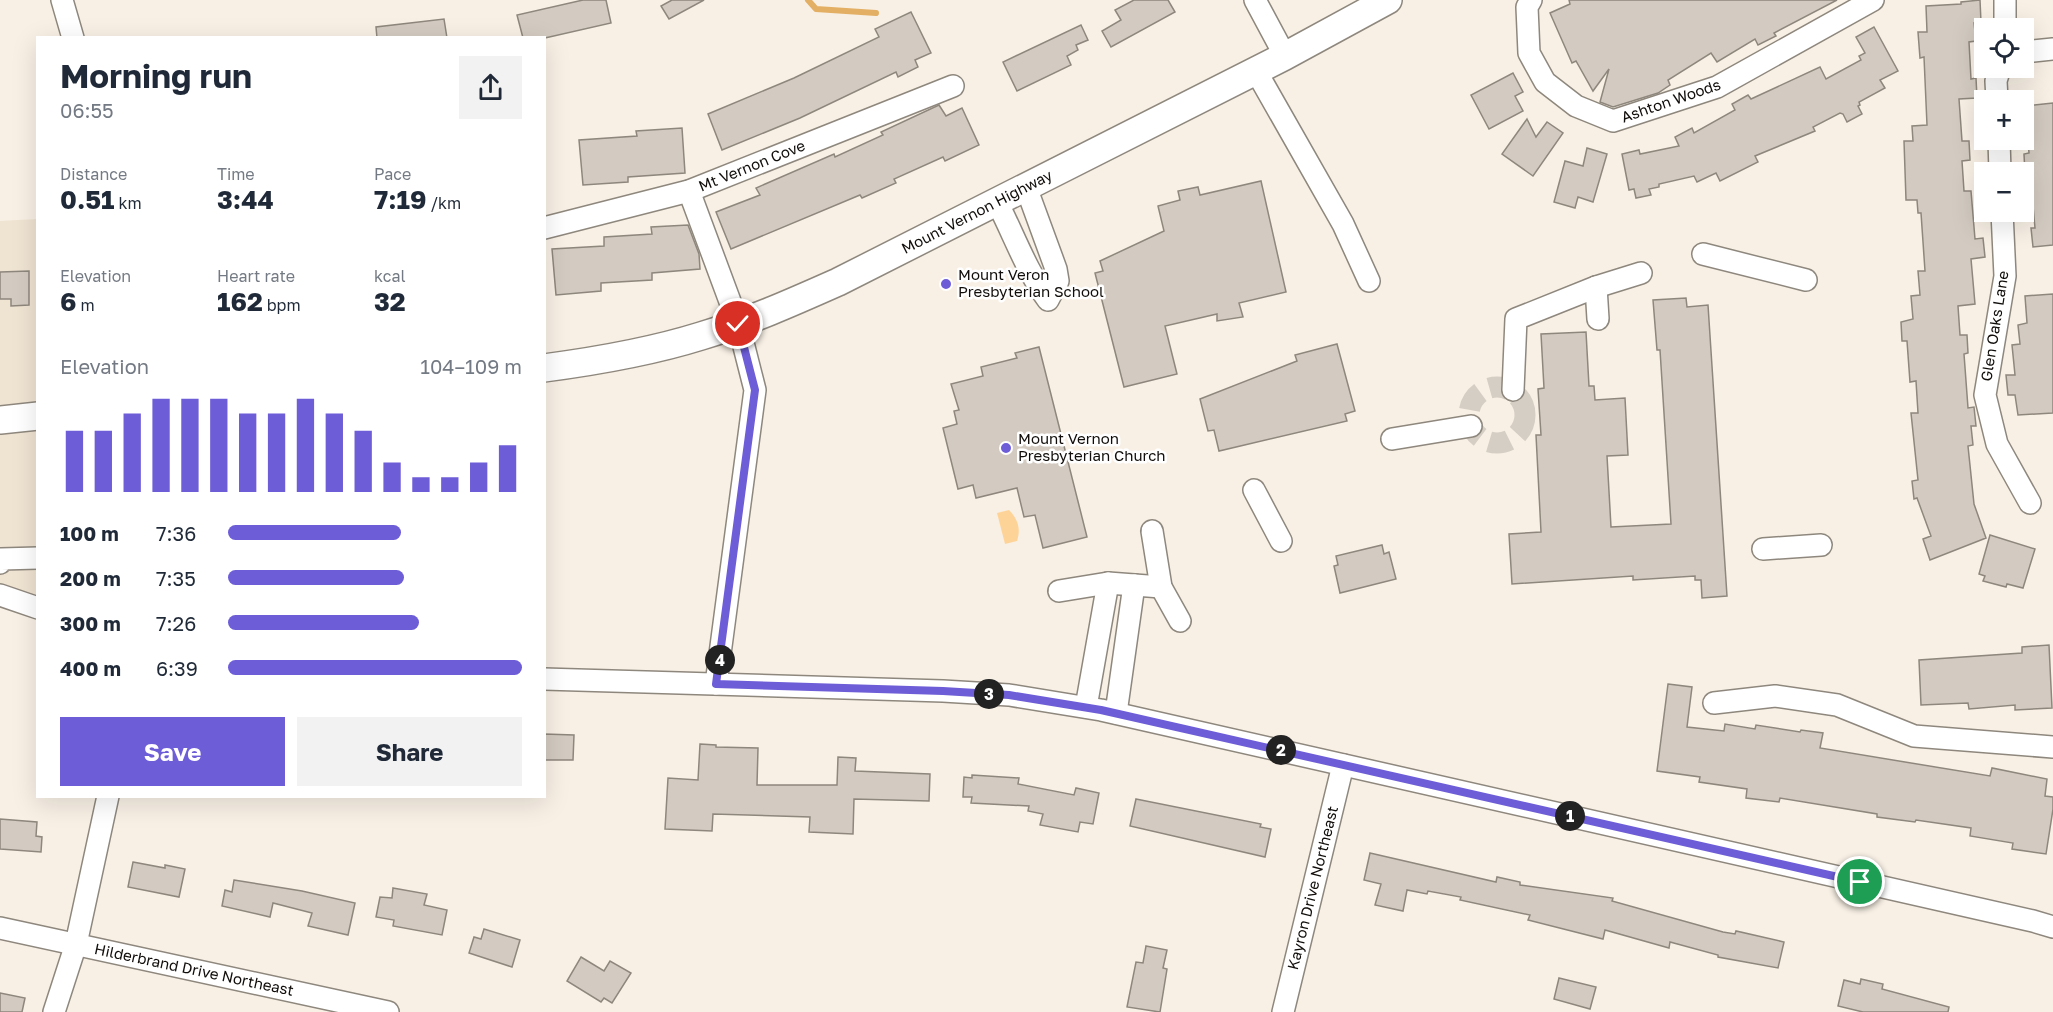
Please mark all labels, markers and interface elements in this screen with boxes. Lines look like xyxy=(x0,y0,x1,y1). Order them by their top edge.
map controls xyxy=(1974,18,2034,222)
button: locate xyxy=(1974,18,2034,78)
text: Morning run xyxy=(60,56,252,95)
button: share xyxy=(459,56,522,119)
street label: Ashton Woods xyxy=(1619,75,1723,125)
button: + xyxy=(1974,90,2034,150)
text: 06:55 xyxy=(60,98,114,122)
street label: Mt Vernon Cove xyxy=(696,135,808,195)
button: − xyxy=(1974,162,2034,222)
text: Distance xyxy=(60,164,127,184)
text: Time xyxy=(217,164,255,184)
text: Pace xyxy=(374,164,411,184)
street label: Mount Vernon Highway xyxy=(898,165,1055,257)
text: 0.51 xyxy=(60,184,114,215)
text: 3:44 xyxy=(217,184,274,215)
text: 7:19 xyxy=(374,184,426,215)
text: km xyxy=(114,193,142,213)
text: /km xyxy=(426,193,461,213)
place label: Mount Veron Presbyterian School xyxy=(958,265,1104,300)
text: Elevation xyxy=(60,266,131,286)
text: Heart rate xyxy=(217,266,295,286)
text: kcal xyxy=(374,266,406,286)
street label: Glen Oaks Lane xyxy=(1976,269,2012,382)
marker: Mount Veron Presbyterian School xyxy=(939,277,953,291)
text: 6 xyxy=(60,286,77,317)
text: 162 xyxy=(217,286,263,317)
text: 32 xyxy=(374,286,406,317)
text: m xyxy=(77,295,95,315)
text: bpm xyxy=(263,295,301,315)
pin xyxy=(712,298,763,349)
icon: check xyxy=(721,307,754,340)
text: Elevation xyxy=(60,354,149,378)
text: 104–109 m xyxy=(420,354,522,378)
place label: Mount Vernon Presbyterian Church xyxy=(1018,429,1166,464)
marker: Mount Vernon Presbyterian Church xyxy=(999,441,1013,455)
text: 100 m xyxy=(60,521,119,545)
text: 7:36 xyxy=(156,521,196,545)
text: 200 m xyxy=(60,566,121,590)
text: 7:35 xyxy=(156,566,196,590)
text: 300 m xyxy=(60,611,121,635)
text: 7:26 xyxy=(156,611,196,635)
pin: 4 xyxy=(705,645,735,675)
text: 4 xyxy=(715,650,725,670)
text: 400 m xyxy=(60,656,121,680)
text: 6:39 xyxy=(156,656,198,680)
pin: 3 xyxy=(974,679,1004,709)
text: 3 xyxy=(984,684,994,704)
button: Save xyxy=(60,717,285,786)
button: Share xyxy=(297,717,522,786)
pin: 2 xyxy=(1266,735,1296,765)
text: 2 xyxy=(1276,740,1286,760)
pin: 1 xyxy=(1555,801,1585,831)
street label: Kayron Drive Northeast xyxy=(1283,804,1341,972)
text: 1 xyxy=(1566,806,1574,826)
pin xyxy=(1834,856,1885,907)
icon: arrive xyxy=(1843,865,1876,898)
street label: Hilderbrand Drive Northeast xyxy=(93,939,295,999)

